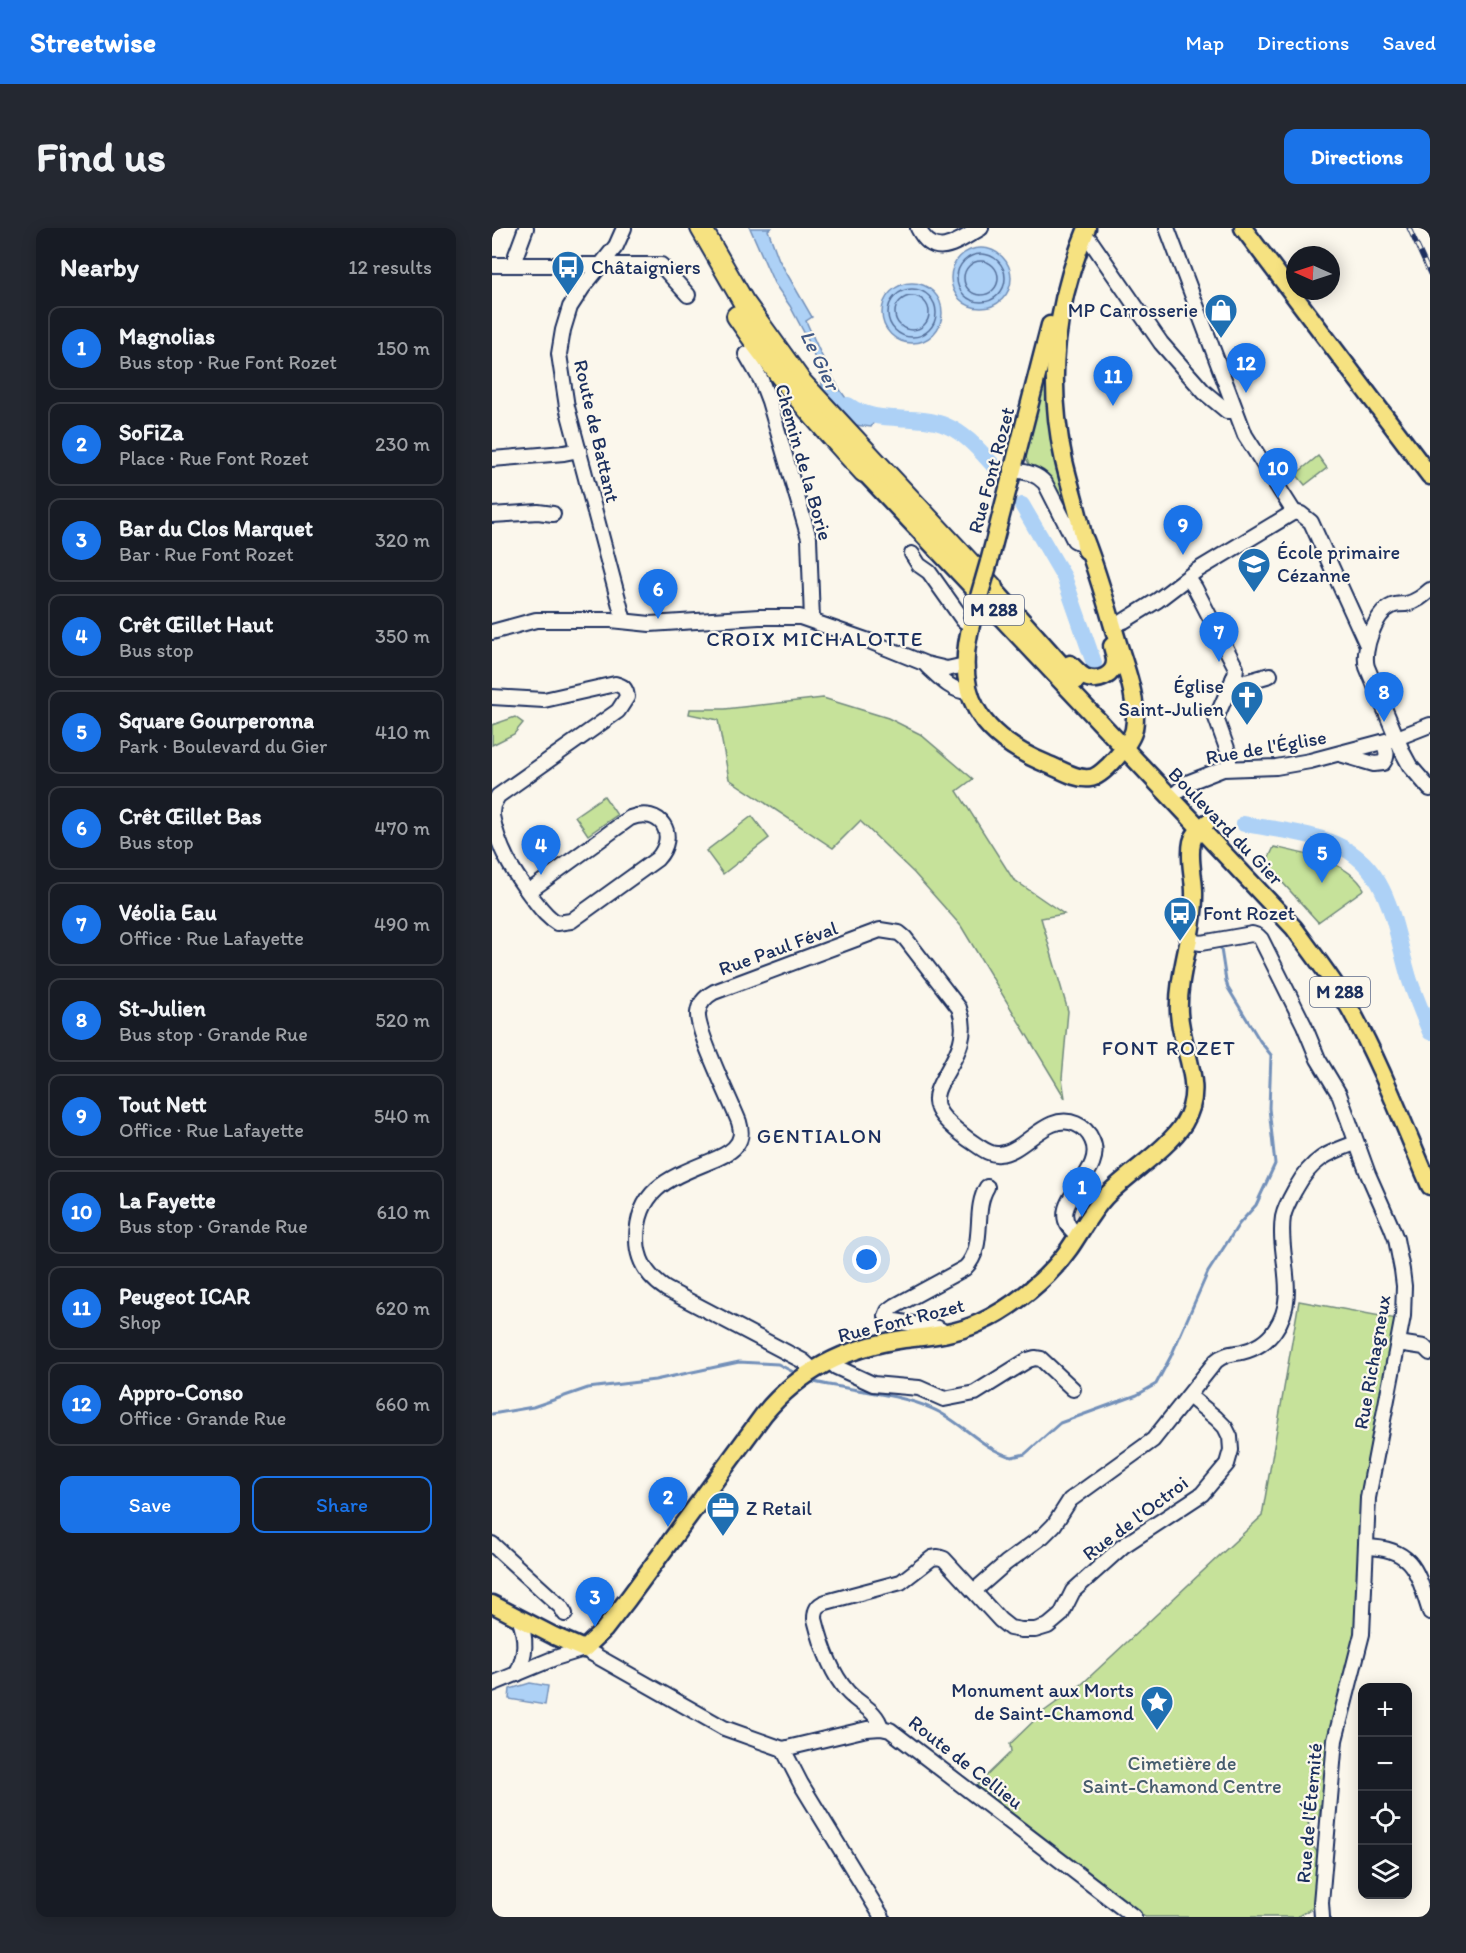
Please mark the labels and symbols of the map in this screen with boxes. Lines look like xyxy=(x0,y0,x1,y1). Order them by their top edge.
north arrow xyxy=(1286,246,1340,300)
bus stop icon: Châtaigniers xyxy=(550,249,586,296)
place label: Châtaigniers xyxy=(591,255,701,279)
shop icon: MP Carrosserie xyxy=(1203,292,1239,339)
place label: MP Carrosserie xyxy=(1068,298,1198,322)
water label: Le Gier xyxy=(795,326,847,396)
pin: 12 xyxy=(1226,344,1266,393)
pin: 11 xyxy=(1094,356,1132,406)
street label: Route de Battant xyxy=(569,357,625,505)
street label: Chemin de la Borie xyxy=(770,381,838,543)
street label: Rue Font Rozet xyxy=(963,404,1019,536)
pin: 10 xyxy=(1258,448,1298,498)
pin: 9 xyxy=(1164,506,1202,555)
place label: École primaire Cézanne xyxy=(1277,540,1400,587)
school or university icon: École primaire Cézanne xyxy=(1236,546,1272,593)
pin: 6 xyxy=(638,570,678,619)
road number: M 288 xyxy=(964,595,1024,625)
pin: 7 xyxy=(1200,612,1238,662)
district label: CROIX MICHALOTTE xyxy=(706,626,924,651)
pin: 8 xyxy=(1364,672,1404,722)
place label: Église Saint-Julien xyxy=(1119,674,1224,721)
church icon: Église Saint-Julien xyxy=(1229,679,1265,726)
street label: Rue de l'Église xyxy=(1204,725,1328,769)
street label: Boulevard du Gier xyxy=(1164,762,1289,890)
pin: 4 xyxy=(521,826,560,875)
pin: 5 xyxy=(1302,834,1342,883)
bus stop icon: Font Rozet xyxy=(1162,895,1198,942)
place label: Font Rozet xyxy=(1203,901,1295,925)
street label: Rue Paul Féval xyxy=(715,915,841,981)
road number: M 288 xyxy=(1310,977,1370,1007)
district label: FONT ROZET xyxy=(1102,1035,1236,1060)
district label: GENTIALON xyxy=(757,1123,883,1148)
pin: 1 xyxy=(1062,1168,1102,1217)
your location xyxy=(852,1245,881,1274)
street label: Rue Richagneux xyxy=(1348,1292,1396,1431)
street label: Rue Font Rozet xyxy=(835,1293,967,1347)
street label: Rue de l'Octroi xyxy=(1077,1470,1193,1566)
pin: 2 xyxy=(648,1478,687,1527)
office icon: Z Retail xyxy=(705,1490,741,1537)
place label: Z Retail xyxy=(746,1496,812,1520)
pin: 3 xyxy=(576,1578,614,1627)
place label: Monument aux Morts de Saint-Chamond xyxy=(951,1678,1134,1725)
place icon: Monument aux Morts de Saint-Chamond xyxy=(1139,1684,1175,1731)
street label: Route de Cellieu xyxy=(904,1710,1028,1814)
street label: Rue de l'Éternité xyxy=(1291,1742,1327,1884)
park label: Cimetière de Saint-Chamond Centre xyxy=(1082,1751,1282,1798)

